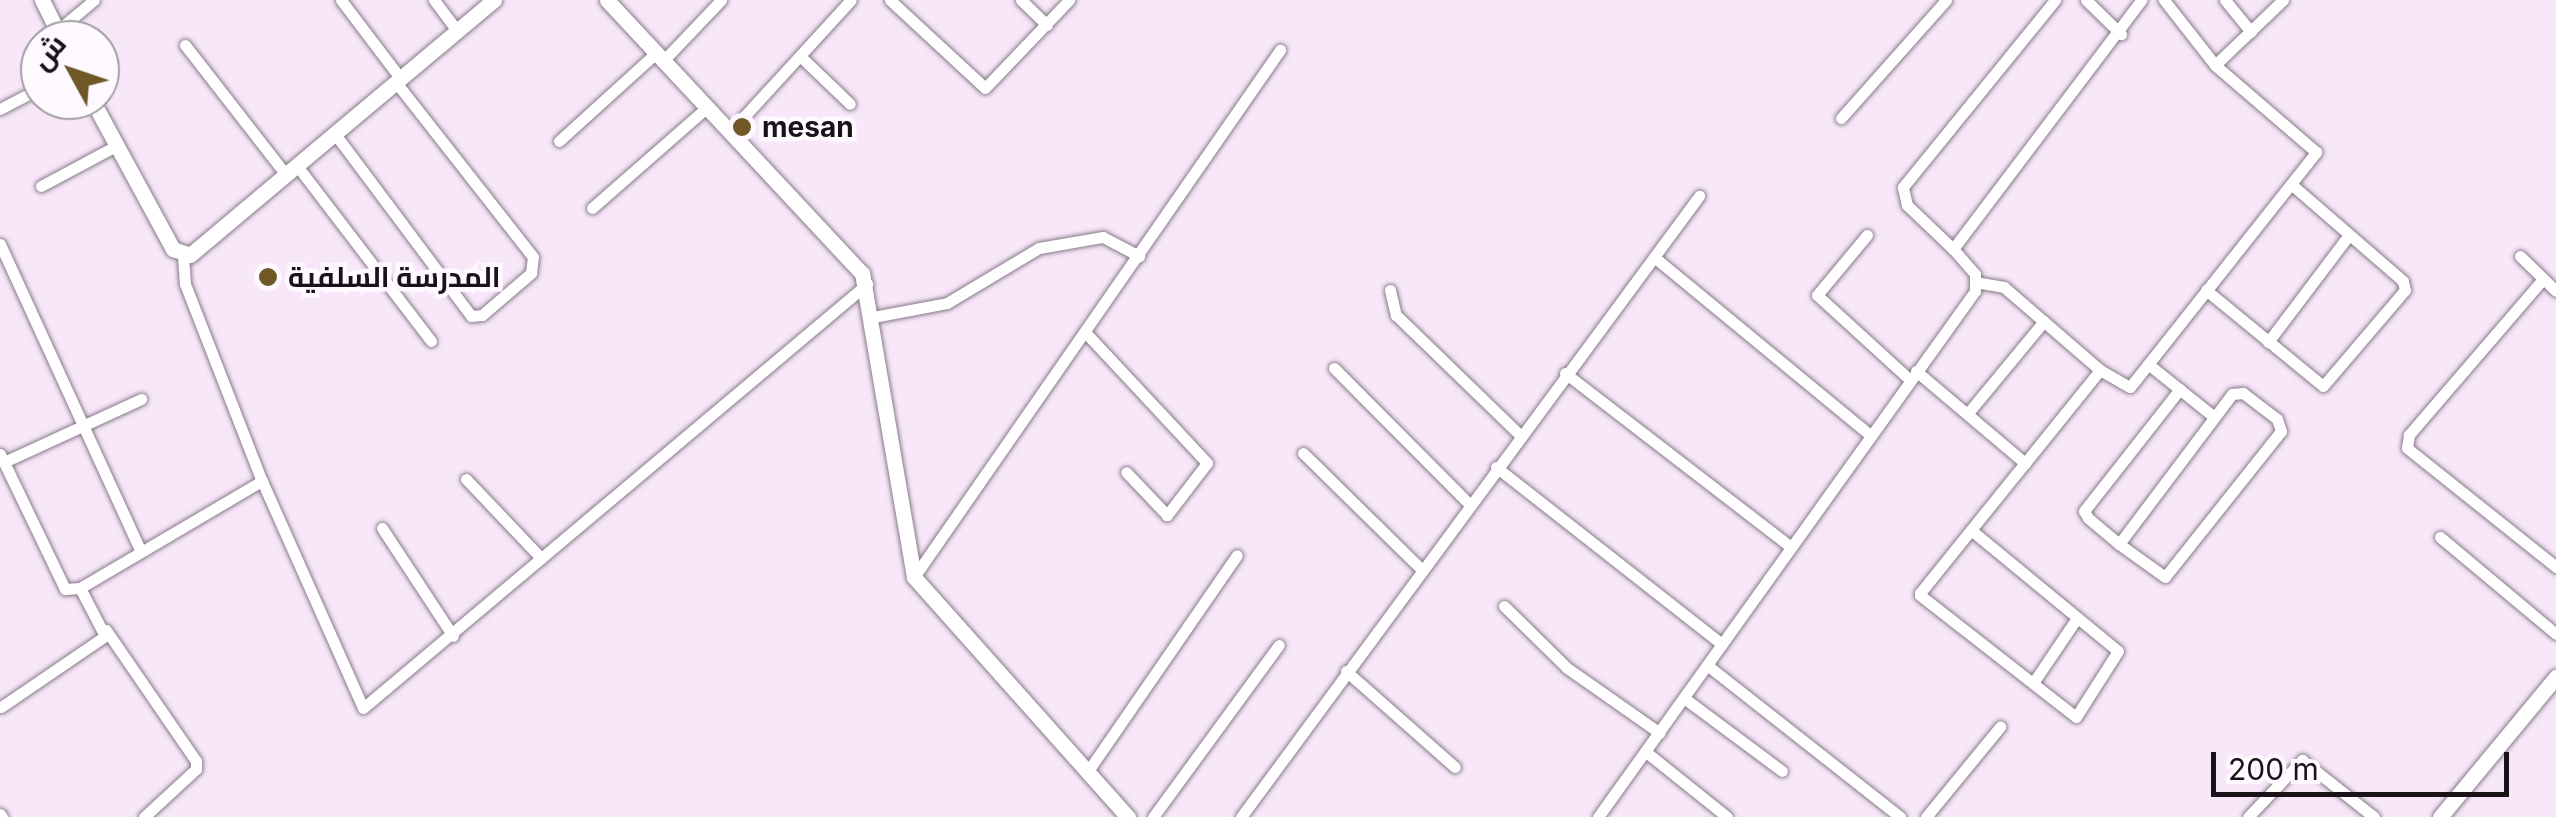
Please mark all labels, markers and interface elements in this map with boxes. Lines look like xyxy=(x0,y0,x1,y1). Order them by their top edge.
north arrow xyxy=(20,20,120,120)
text: ش xyxy=(24,27,73,77)
place label: mesan xyxy=(762,110,854,144)
marker: mesan xyxy=(731,116,753,138)
place label: المدرسة السلفية xyxy=(288,260,501,294)
marker: المدرسة السلفية xyxy=(257,266,279,288)
scale bar xyxy=(2216,732,2514,794)
text: 200 m xyxy=(2228,751,2319,787)

